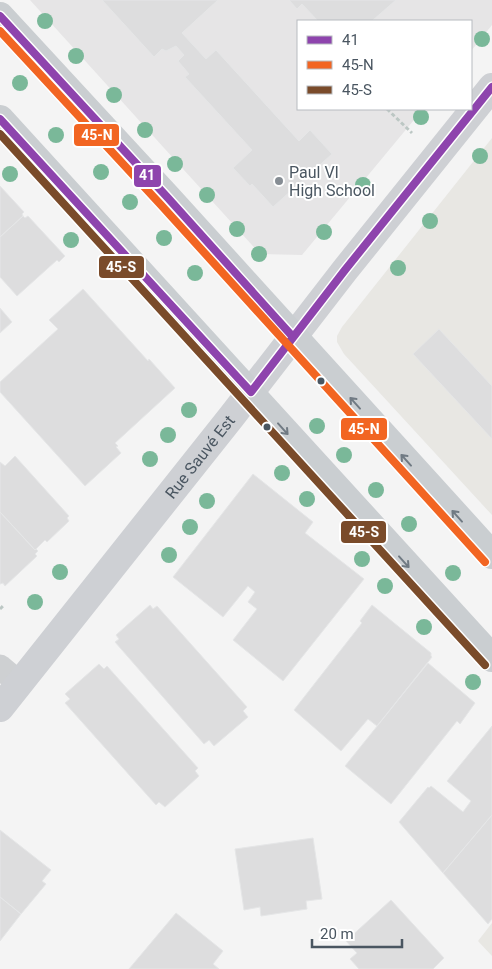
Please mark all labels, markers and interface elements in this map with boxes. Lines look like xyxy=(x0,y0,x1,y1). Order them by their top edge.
legend xyxy=(297,20,472,110)
text: 41 xyxy=(342,31,359,49)
text: 45-N xyxy=(342,56,374,74)
text: 45-S xyxy=(342,81,372,99)
line badge: 45-N xyxy=(73,123,120,147)
text: 45-N xyxy=(81,127,113,143)
place label: Paul VI High School xyxy=(289,163,375,200)
line badge: 41 xyxy=(133,164,162,188)
text: 41 xyxy=(139,167,155,183)
marker: Paul VI High School xyxy=(273,175,285,187)
line badge: 45-S xyxy=(98,255,145,279)
text: 45-S xyxy=(106,259,136,275)
unlabelled marker xyxy=(316,376,326,386)
one-way arrow xyxy=(349,397,360,410)
street label: Rue Sauvé Est xyxy=(161,412,239,502)
line badge: 45-N xyxy=(340,417,388,441)
text: 45-N xyxy=(348,421,380,437)
unlabelled marker xyxy=(262,422,272,432)
one-way arrow xyxy=(277,422,289,435)
one-way arrow xyxy=(400,454,412,467)
one-way arrow xyxy=(451,510,463,523)
line badge: 45-S xyxy=(340,520,387,544)
text: 45-S xyxy=(349,524,379,540)
one-way arrow xyxy=(398,555,410,568)
scale bar xyxy=(312,916,402,948)
text: 20 m xyxy=(320,925,354,943)

